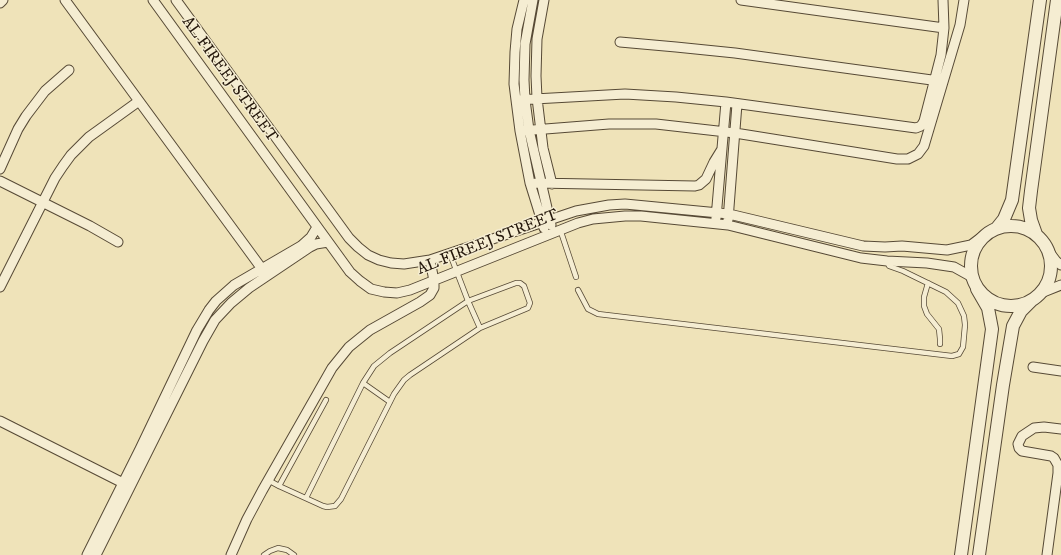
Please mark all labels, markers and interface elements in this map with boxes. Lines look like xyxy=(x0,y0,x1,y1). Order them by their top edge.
street label: AL FIREEJ STREET xyxy=(177,13,281,147)
street label: AL FIREEJ STREET xyxy=(415,206,561,280)

